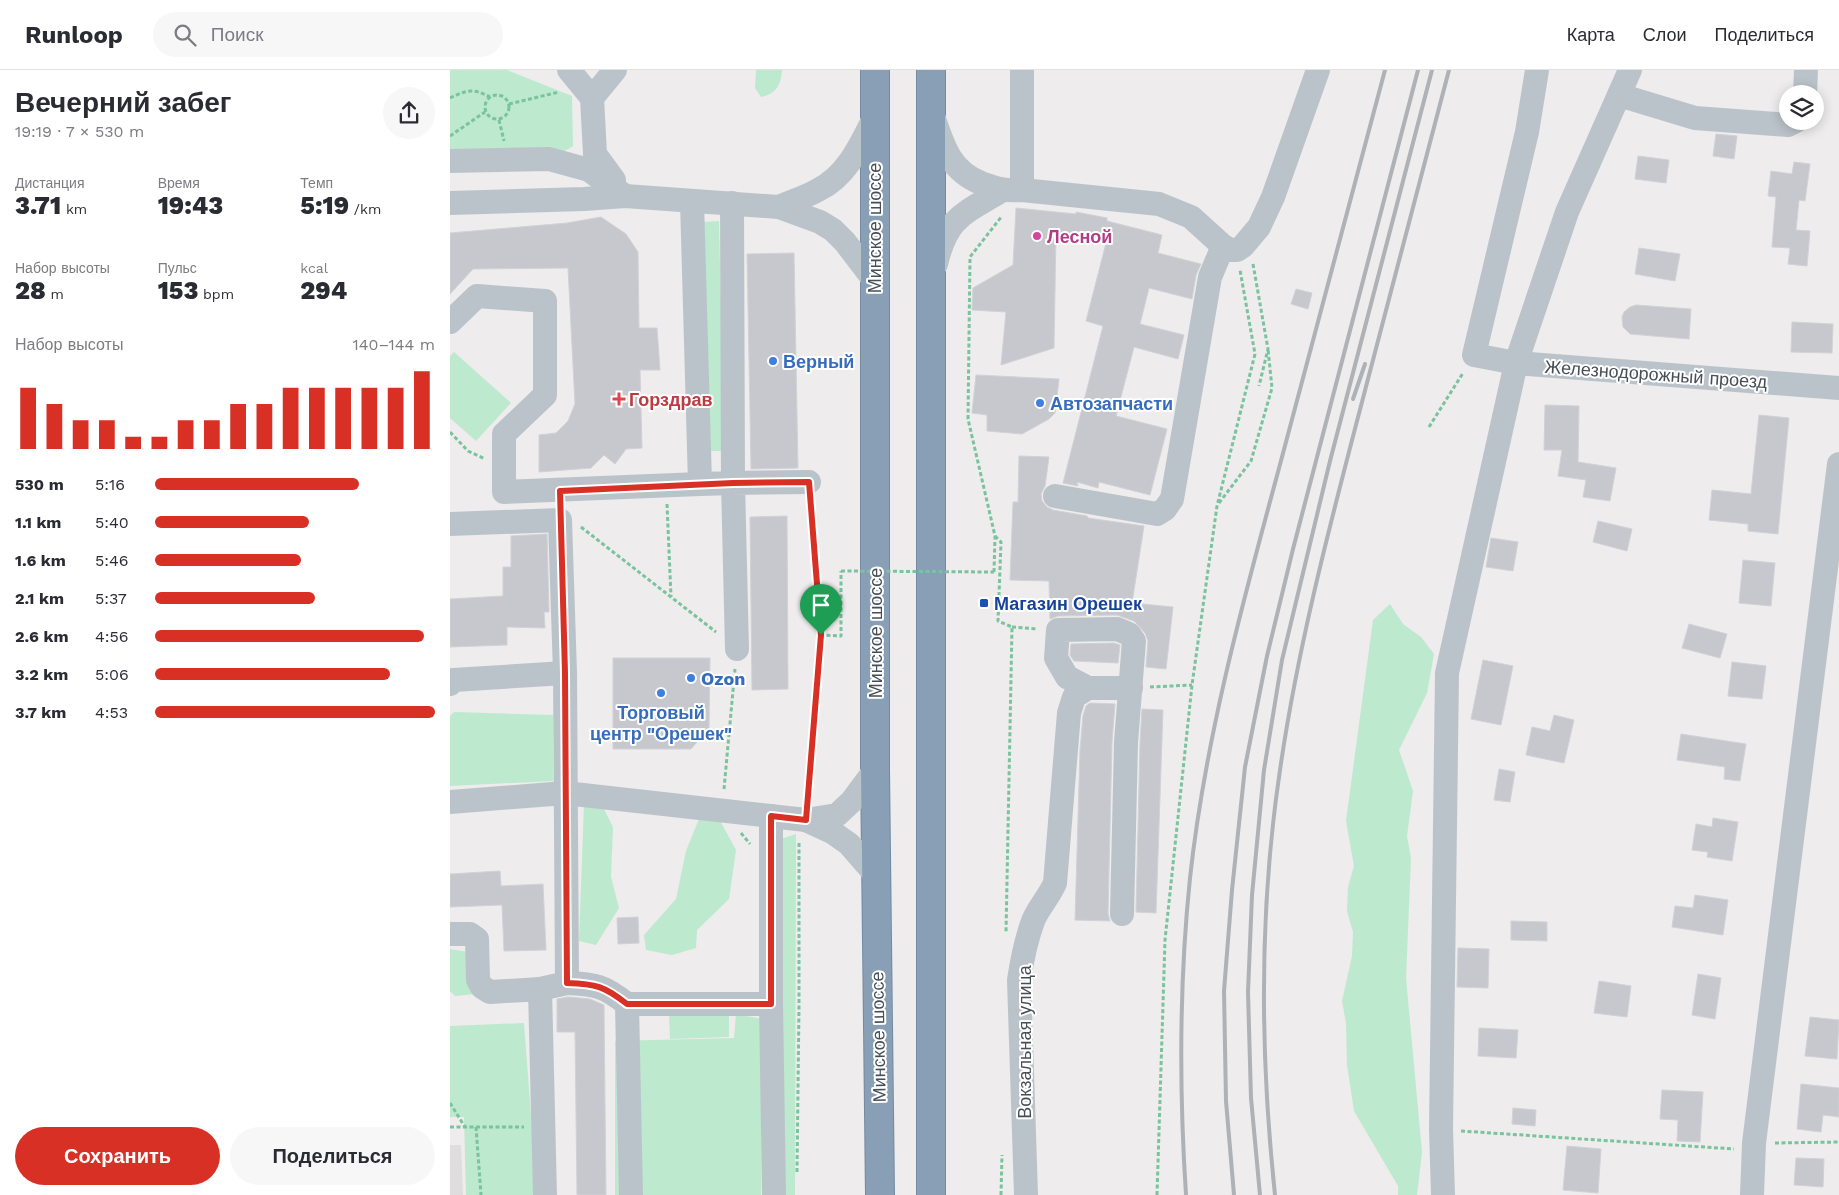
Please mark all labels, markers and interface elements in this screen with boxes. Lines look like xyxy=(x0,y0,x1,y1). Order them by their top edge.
search box xyxy=(153,12,503,57)
text: Runloop xyxy=(25,21,123,49)
icon: search xyxy=(171,21,199,49)
text: Поиск xyxy=(211,23,263,46)
text: Карта xyxy=(1567,24,1615,45)
text: Слои xyxy=(1643,24,1687,45)
text: Поделиться xyxy=(1715,24,1814,45)
map controls xyxy=(1779,85,1824,130)
button: layers xyxy=(1779,85,1824,130)
text: Вечерний забег xyxy=(15,86,232,119)
button: share xyxy=(383,87,435,139)
text: 19:19 · 7 × 530 m xyxy=(15,122,144,141)
street label: Минское шоссе xyxy=(864,163,885,293)
text: Дистанция xyxy=(15,175,85,191)
text: Время xyxy=(158,175,200,191)
text: Темп xyxy=(300,175,333,191)
text: 3.71 xyxy=(15,191,61,220)
text: 19:43 xyxy=(158,191,223,220)
text: 5:19 xyxy=(300,191,349,220)
text: km xyxy=(61,201,87,217)
text: /km xyxy=(349,201,381,217)
place label: Лесной xyxy=(1047,226,1112,247)
marker: Лесной xyxy=(1031,230,1043,242)
text: Набор высоты xyxy=(15,260,110,276)
text: Пульс xyxy=(158,260,197,276)
text: kcal xyxy=(300,260,328,276)
text: 28 xyxy=(15,276,46,305)
text: 153 xyxy=(158,276,198,305)
text: 294 xyxy=(300,276,347,305)
text: m xyxy=(46,286,64,302)
text: bpm xyxy=(198,286,234,302)
text: Набор высоты xyxy=(15,335,123,354)
text: 140–144 m xyxy=(353,335,435,354)
place label: Верный xyxy=(783,351,854,372)
marker: Верный xyxy=(767,355,779,367)
street label: Железнодорожный проезд xyxy=(1544,356,1768,392)
place label: Горздрав xyxy=(629,389,713,410)
marker: Горздрав xyxy=(613,393,625,405)
place label: Автозапчасти xyxy=(1050,393,1173,414)
marker: Автозапчасти xyxy=(1034,397,1046,409)
text: 530 m xyxy=(15,475,64,494)
text: 5:16 xyxy=(95,475,125,494)
text: 1.1 km xyxy=(15,513,61,532)
text: 5:40 xyxy=(95,513,129,532)
text: 1.6 km xyxy=(15,551,66,570)
text: 5:46 xyxy=(95,551,129,570)
street label: Минское шоссе xyxy=(865,568,886,698)
pin xyxy=(800,584,842,635)
text: 2.1 km xyxy=(15,589,64,608)
text: 5:37 xyxy=(95,589,127,608)
icon: arrive xyxy=(807,591,835,619)
place label: Магазин Орешек xyxy=(994,593,1143,614)
marker: Магазин Орешек xyxy=(978,597,990,609)
text: 2.6 km xyxy=(15,627,69,646)
text: 4:56 xyxy=(95,627,129,646)
text: 3.2 km xyxy=(15,665,68,684)
text: 5:06 xyxy=(95,665,129,684)
place label: Ozon xyxy=(701,668,745,689)
marker: Ozon xyxy=(685,672,697,684)
marker: Торговый центр "Орешек" xyxy=(655,687,667,699)
place label: Торговый центр "Орешек" xyxy=(590,702,732,744)
text: 3.7 km xyxy=(15,703,66,722)
text: 4:53 xyxy=(95,703,128,722)
street label: Вокзальная улица xyxy=(1014,964,1035,1119)
street label: Минское шоссе xyxy=(866,971,890,1103)
button: Сохранить xyxy=(15,1127,220,1185)
button: Поделиться xyxy=(230,1127,435,1185)

